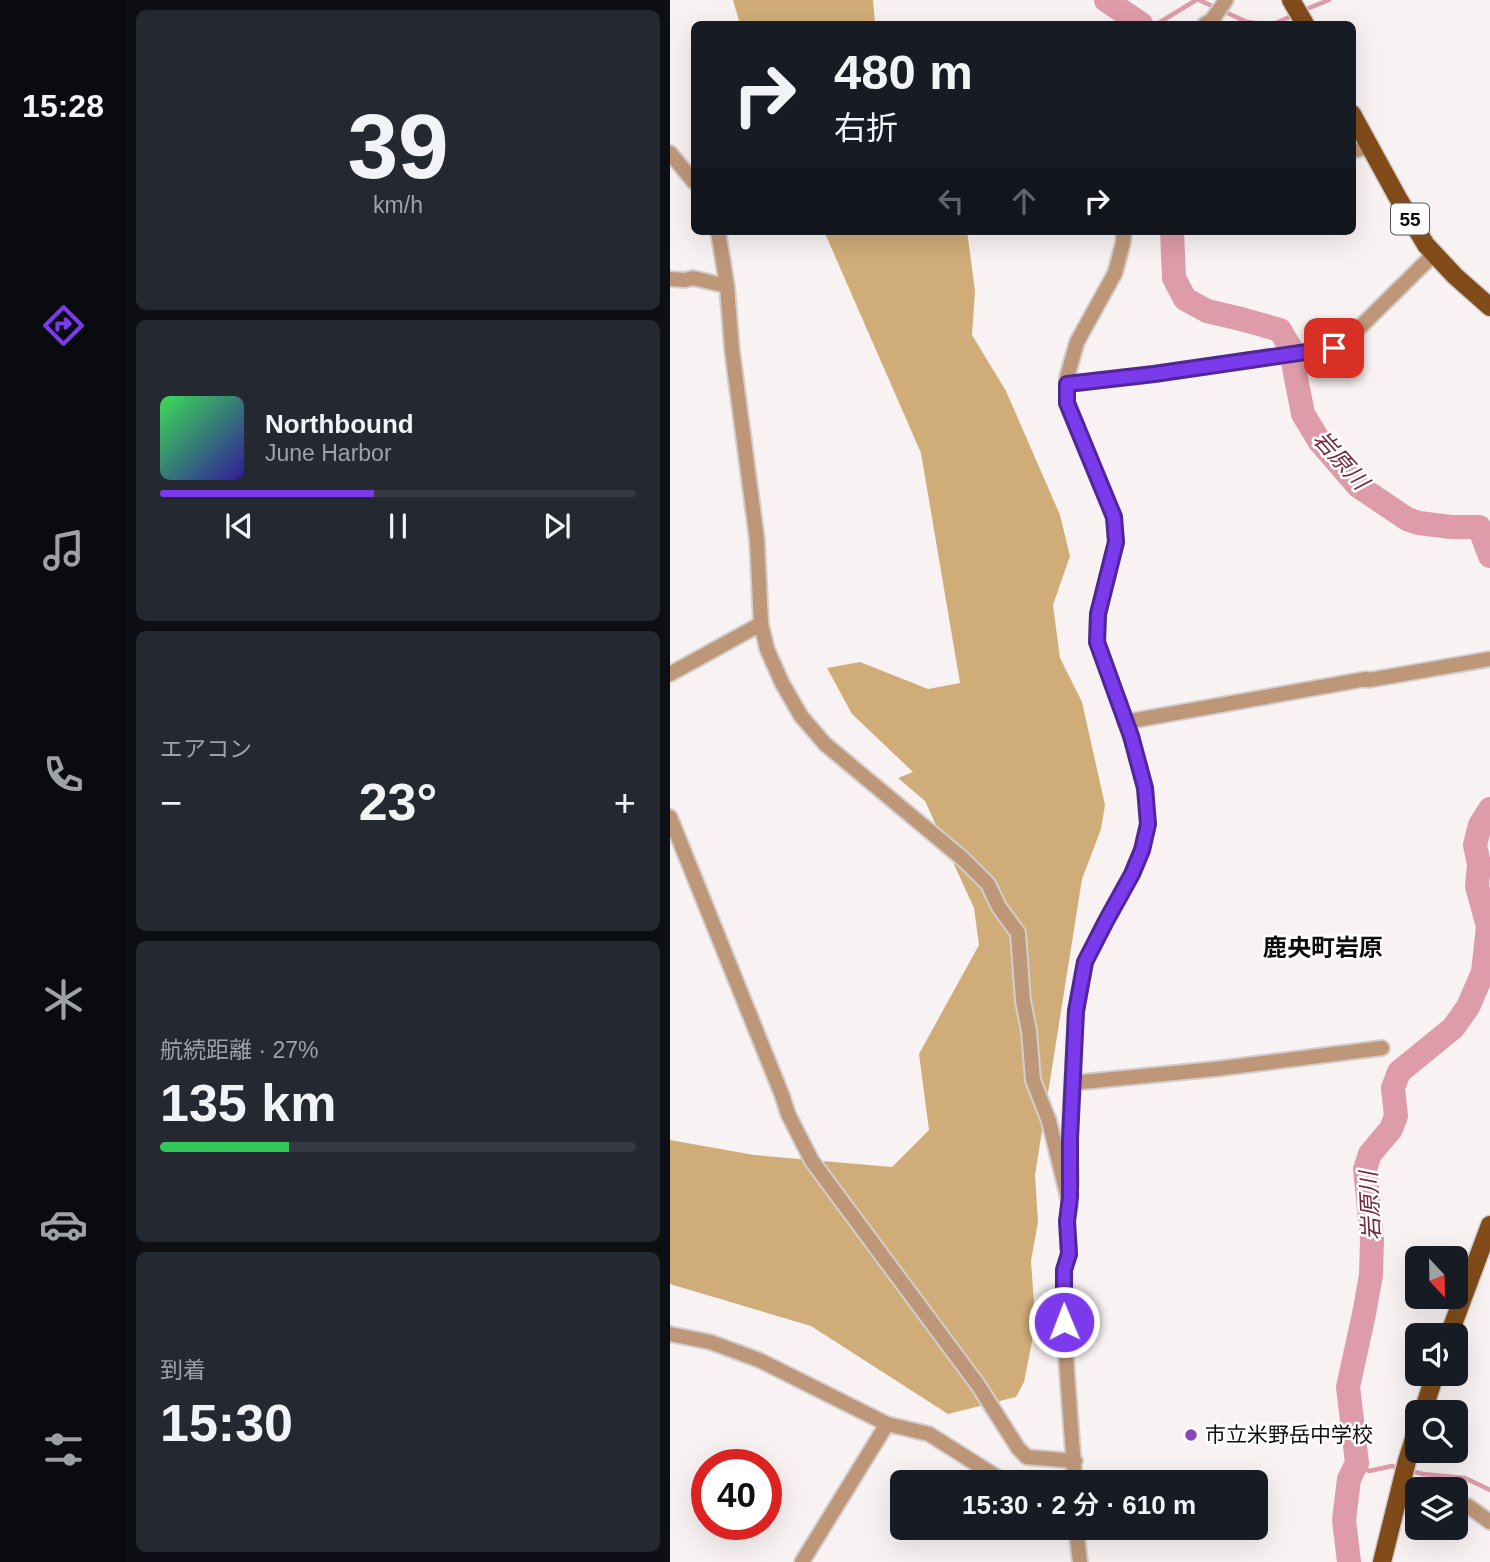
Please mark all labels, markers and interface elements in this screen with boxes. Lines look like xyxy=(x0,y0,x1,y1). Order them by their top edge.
text: 480 m xyxy=(834,45,973,99)
icon: right xyxy=(719,49,810,140)
text: 15:28 xyxy=(22,88,104,124)
text: 39 xyxy=(347,96,449,197)
text: 右折 xyxy=(834,110,898,146)
icon: left xyxy=(932,182,970,220)
icon: ahead xyxy=(1005,182,1043,220)
icon: right xyxy=(1078,182,1116,220)
text: km/h xyxy=(373,192,423,218)
road number: 55 xyxy=(1391,204,1429,234)
icon: directions xyxy=(39,301,88,350)
pin xyxy=(1304,318,1364,378)
icon: arrive xyxy=(1315,329,1353,367)
text: Northbound xyxy=(265,409,414,439)
water label: 岩原川 xyxy=(1308,426,1376,497)
text: June Harbor xyxy=(265,440,392,466)
icon: previous xyxy=(220,507,258,545)
icon: pause xyxy=(379,507,417,545)
icon: next xyxy=(538,507,576,545)
icon: music xyxy=(39,526,88,575)
text: エアコン xyxy=(160,736,252,762)
icon: phone xyxy=(39,750,88,799)
text: 23° xyxy=(359,773,437,831)
text: − xyxy=(160,782,182,824)
text: + xyxy=(614,782,636,824)
district label: 鹿央町岩原 xyxy=(1263,934,1383,961)
icon: climate xyxy=(39,975,88,1024)
text: 航続距離 · 27% xyxy=(160,1037,318,1063)
text: 135 km xyxy=(160,1074,336,1132)
water label: 岩原川 xyxy=(1355,1168,1385,1241)
icon: car xyxy=(39,1200,88,1249)
north arrow xyxy=(1405,1246,1468,1309)
map controls xyxy=(1405,1246,1468,1540)
position arrow xyxy=(1027,1285,1101,1359)
button: sound xyxy=(1405,1323,1468,1386)
text: 到着 xyxy=(160,1357,206,1383)
text: 15:30 xyxy=(160,1394,293,1452)
button: search xyxy=(1405,1400,1468,1463)
place label: 市立米野岳中学校 xyxy=(1205,1423,1373,1446)
icon: filters xyxy=(39,1425,88,1474)
marker: 市立米野岳中学校 xyxy=(1183,1427,1199,1443)
speed limit sign: 40 xyxy=(691,1449,782,1540)
button: layers xyxy=(1405,1477,1468,1540)
text: 15:30 · 2 分 · 610 m xyxy=(962,1490,1196,1520)

